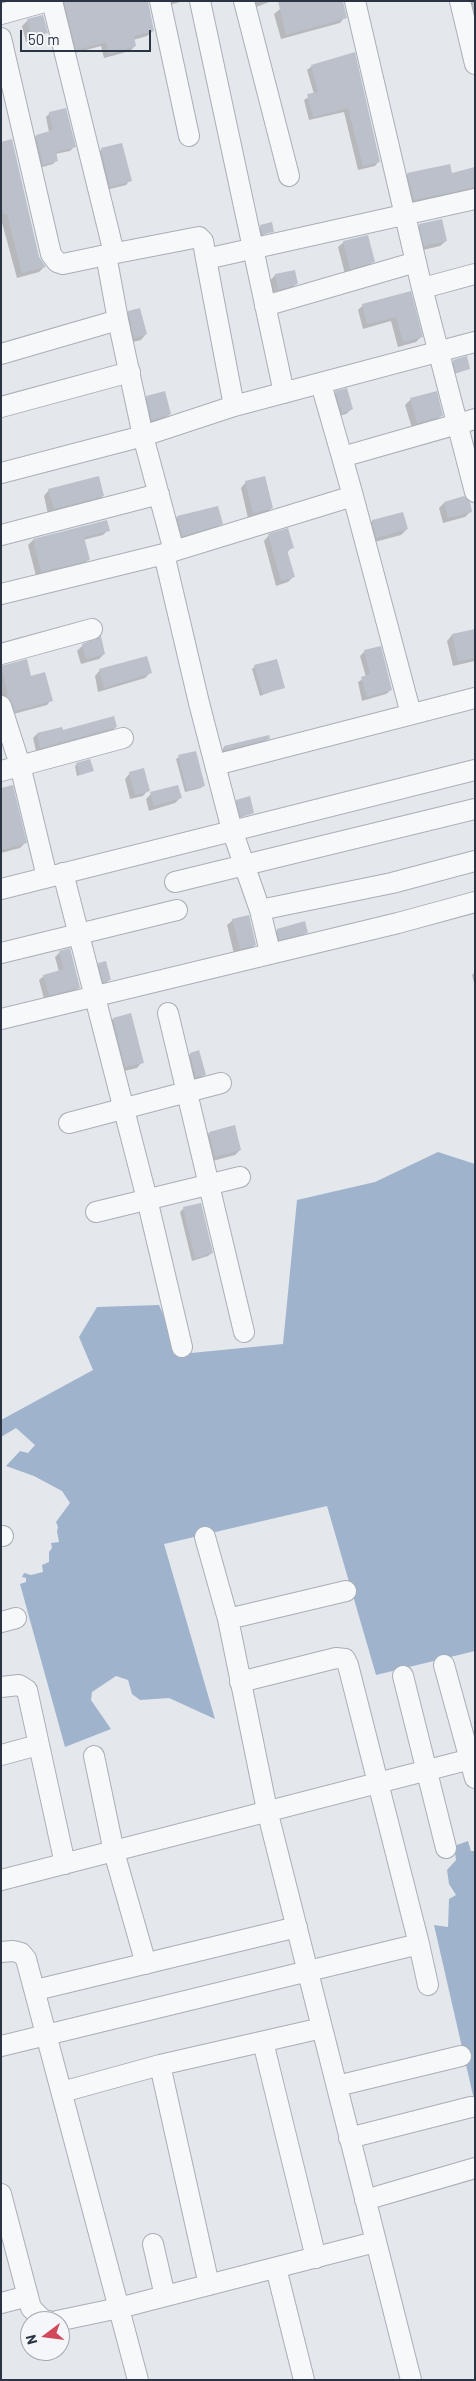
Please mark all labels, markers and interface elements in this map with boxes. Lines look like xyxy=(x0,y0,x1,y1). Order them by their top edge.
scale bar xyxy=(22,20,154,52)
text: 50 m xyxy=(28,30,60,48)
north arrow xyxy=(20,2311,70,2361)
text: N xyxy=(22,2333,40,2346)

